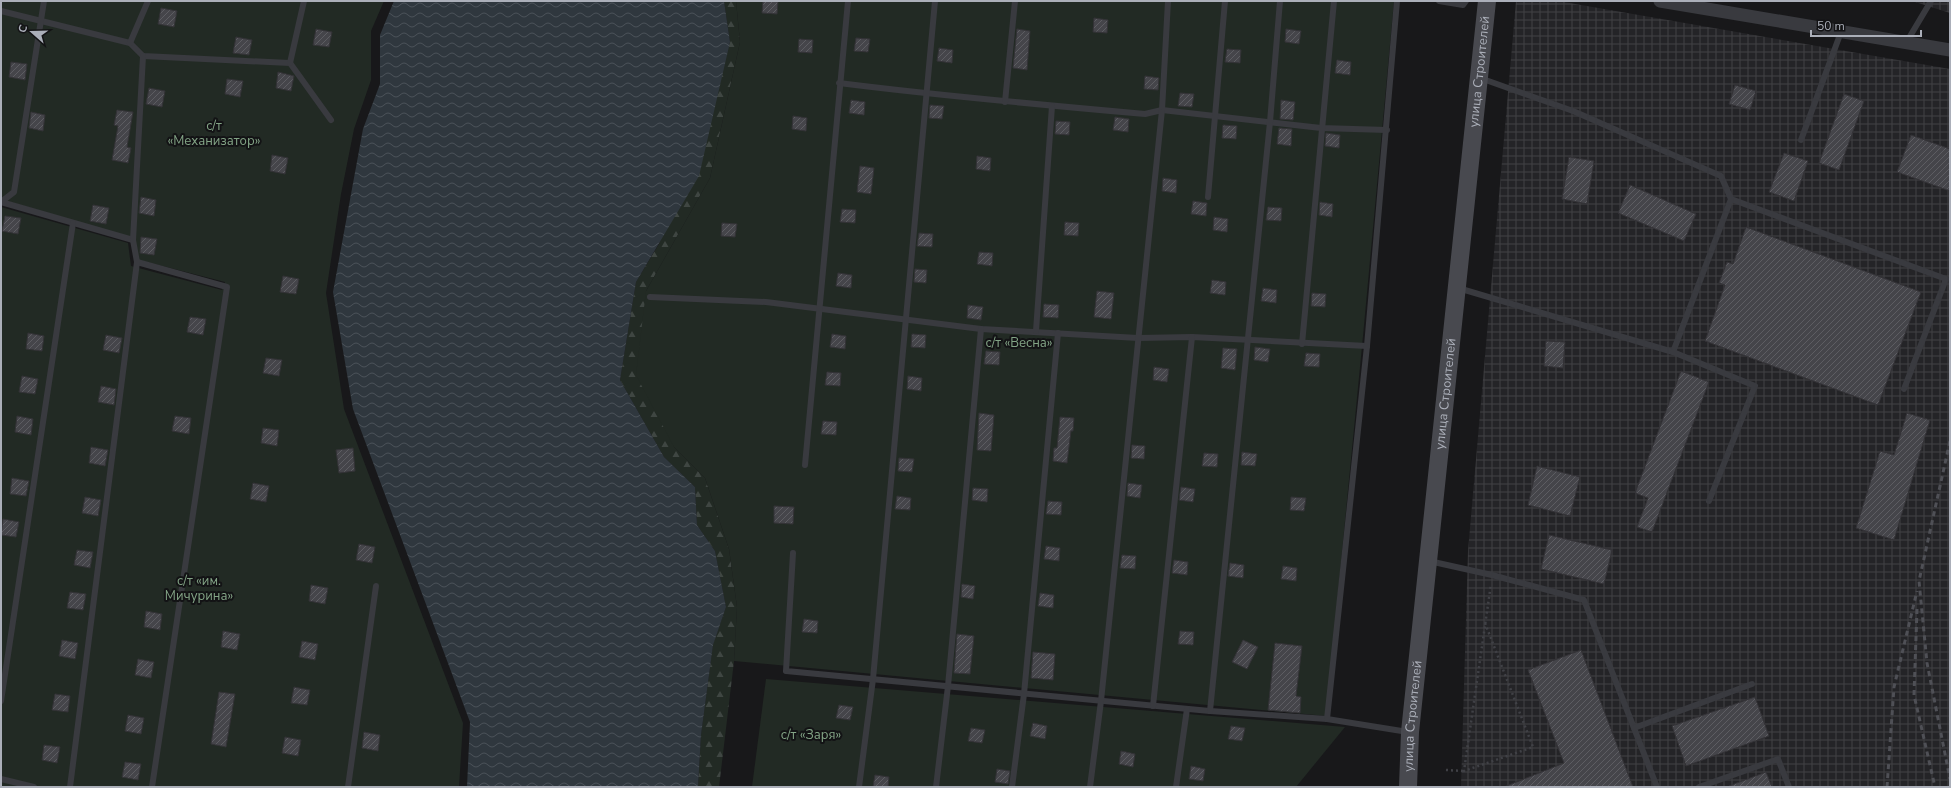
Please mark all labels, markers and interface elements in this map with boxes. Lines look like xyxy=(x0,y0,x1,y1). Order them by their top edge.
north arrow xyxy=(12,12,52,52)
scale bar xyxy=(1811,12,1921,38)
street label: улица Строителей xyxy=(1465,15,1494,128)
text: 50 m xyxy=(1817,18,1845,34)
text: С xyxy=(15,22,32,35)
park label: с/т «Механизатор» xyxy=(167,117,261,150)
park label: с/т «Весна» xyxy=(985,334,1053,352)
street label: улица Строителей xyxy=(1431,337,1460,450)
park label: с/т «им. Мичурина» xyxy=(165,572,233,605)
street label: улица Строителей xyxy=(1400,660,1426,772)
park label: с/т «Заря» xyxy=(781,726,841,744)

